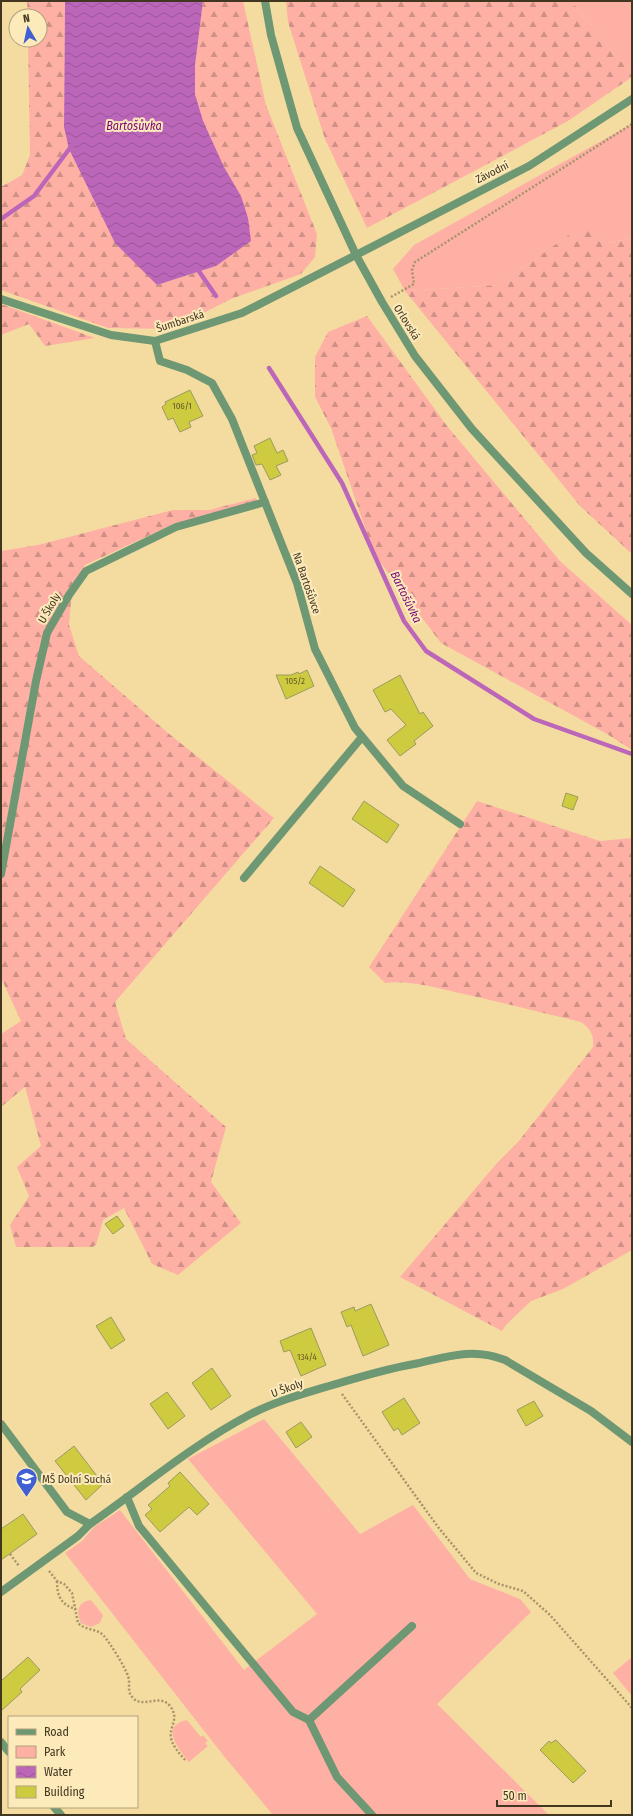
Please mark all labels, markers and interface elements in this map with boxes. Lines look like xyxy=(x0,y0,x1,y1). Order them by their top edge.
north arrow xyxy=(8,8,48,48)
text: N xyxy=(22,12,31,26)
water label: Bartošůvka xyxy=(106,119,162,133)
street label: Závodní xyxy=(474,159,511,186)
street label: Orlovská xyxy=(391,302,422,342)
street label: Šumbarská xyxy=(154,307,206,335)
house number: 106/1 xyxy=(172,401,192,411)
street label: Na Bartošůvce xyxy=(290,551,323,616)
water label: Bartošůvka xyxy=(387,569,425,625)
street label: U Školy xyxy=(35,590,63,626)
house number: 105/2 xyxy=(285,676,305,686)
house number: 134/4 xyxy=(297,1352,318,1362)
street label: U Školy xyxy=(269,1376,305,1400)
school or university icon: MŠ Dolní Suchá xyxy=(13,1466,39,1499)
place label: MŠ Dolní Suchá xyxy=(42,1472,111,1486)
legend xyxy=(8,1716,138,1808)
text: Road xyxy=(44,1725,69,1739)
text: Park xyxy=(44,1745,66,1759)
text: Water xyxy=(44,1765,73,1779)
scale bar xyxy=(497,1782,611,1808)
text: Building xyxy=(44,1785,85,1799)
text: 50 m xyxy=(503,1789,527,1803)

